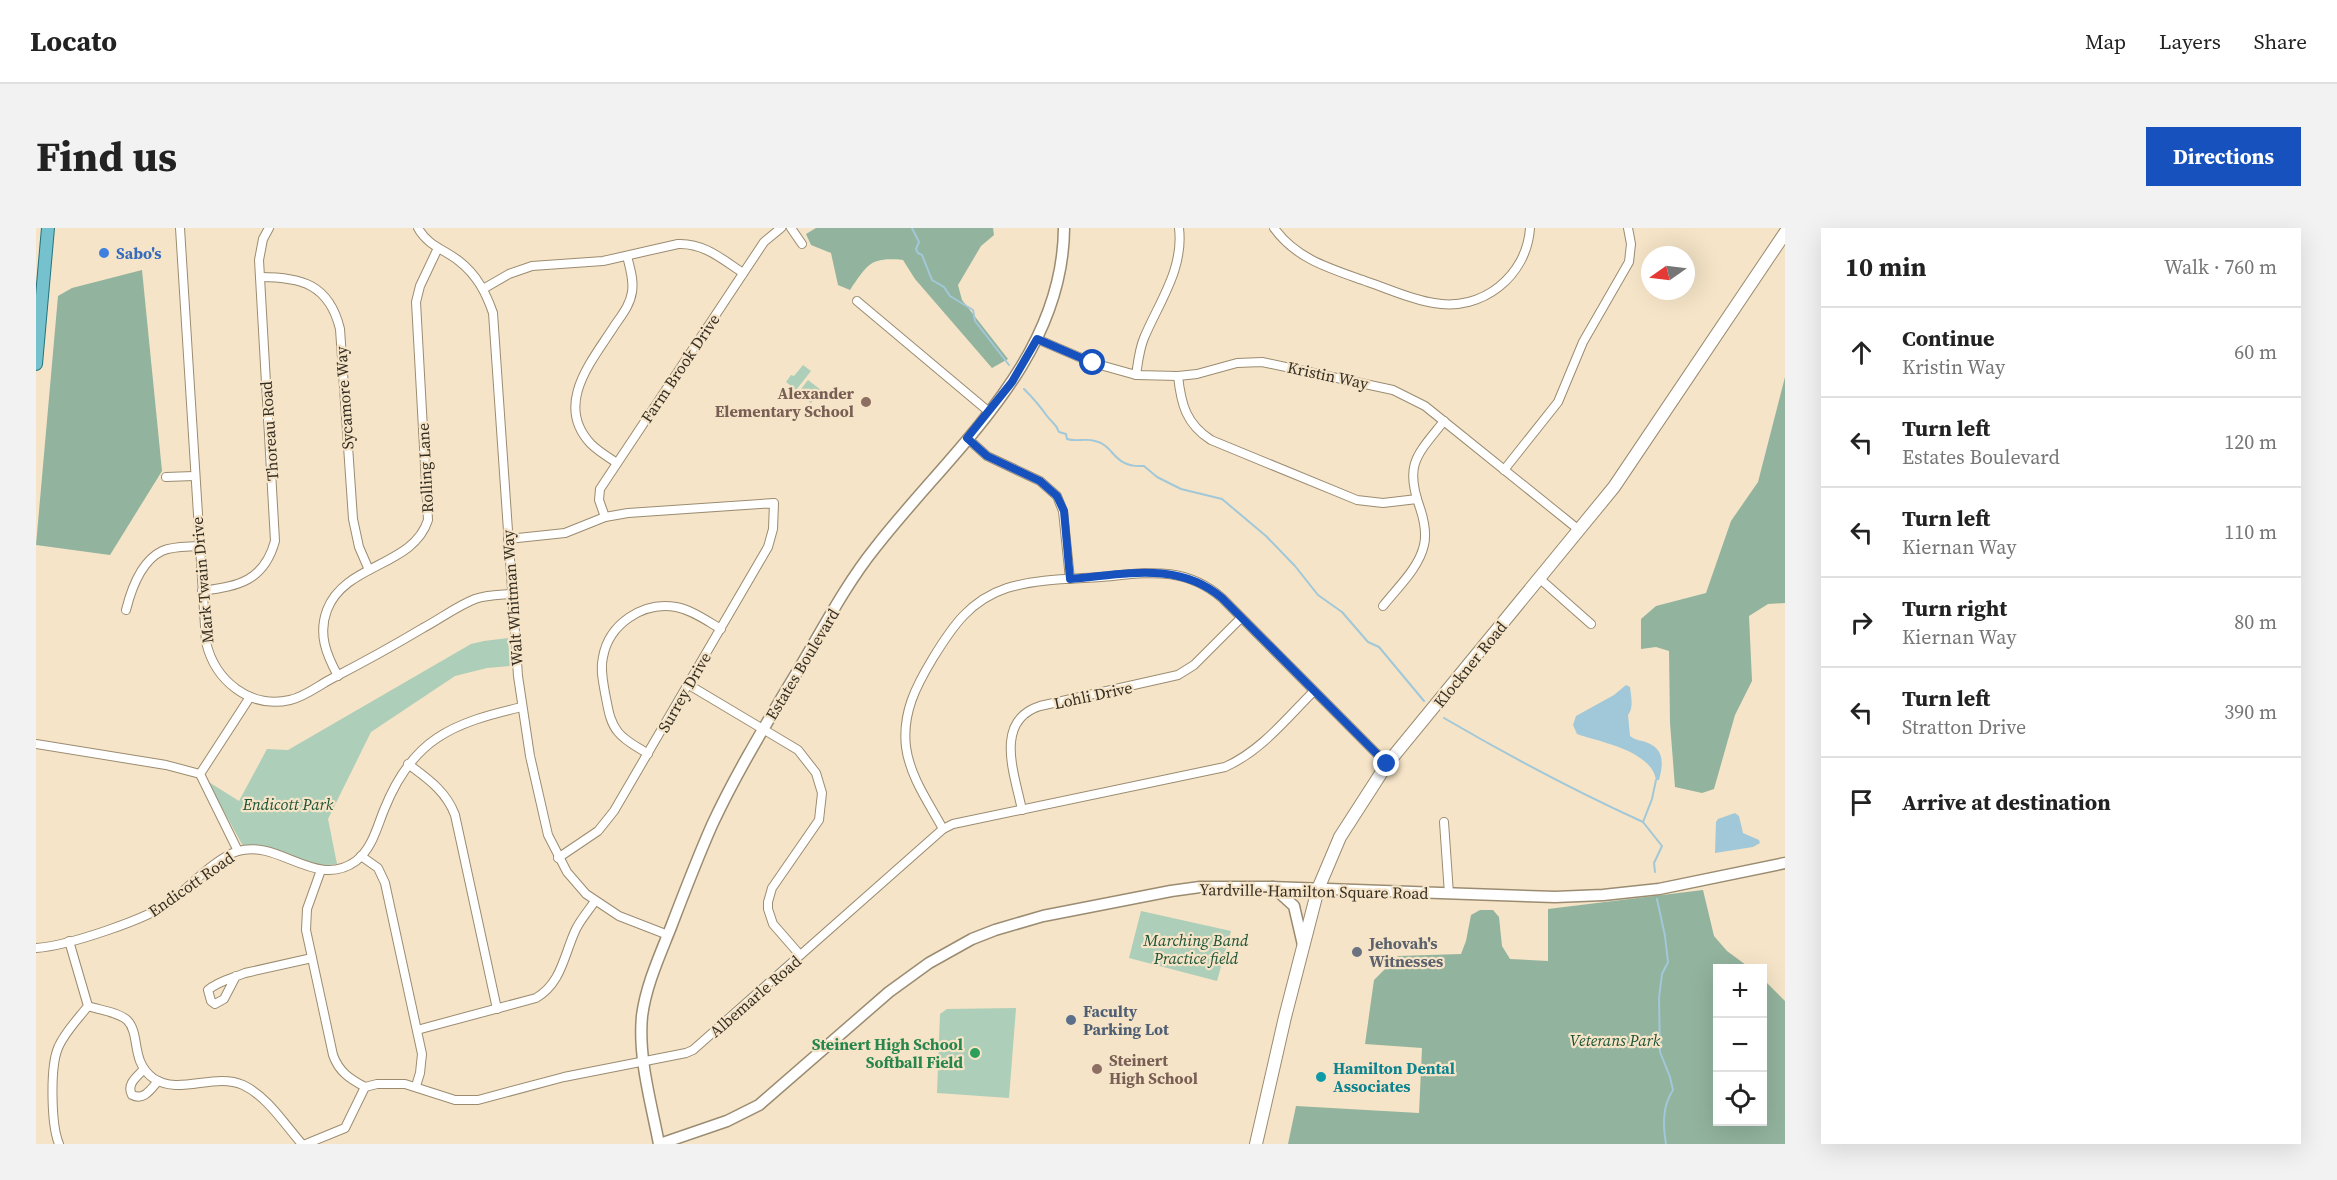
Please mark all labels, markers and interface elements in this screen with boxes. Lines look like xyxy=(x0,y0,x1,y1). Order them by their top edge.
text: Locato xyxy=(30,22,117,60)
text: Map xyxy=(2085,27,2126,56)
text: Layers xyxy=(2159,27,2221,56)
text: Share xyxy=(2254,27,2307,56)
text: Find us xyxy=(36,127,177,185)
button: Directions xyxy=(2146,127,2301,186)
place label: Sabo's xyxy=(116,242,162,264)
marker: Sabo's xyxy=(97,246,111,260)
north arrow xyxy=(1641,246,1695,300)
text: 10 min xyxy=(1845,249,1927,285)
text: Walk · 760 m xyxy=(2164,253,2277,281)
street label: Farm Brook Drive xyxy=(635,309,725,427)
text: Continue xyxy=(1902,323,1995,353)
icon: ahead xyxy=(1845,336,1878,369)
text: 60 m xyxy=(2234,338,2277,366)
street label: Sycamore Way xyxy=(329,345,359,450)
route start xyxy=(1079,349,1105,375)
text: Kristin Way xyxy=(1902,353,2005,381)
street label: Kristin Way xyxy=(1285,356,1371,395)
street label: Thoreau Road xyxy=(255,380,283,482)
place label: Alexander Elementary School xyxy=(715,382,855,422)
marker: Alexander Elementary School xyxy=(859,395,873,409)
text: Turn left xyxy=(1902,413,1990,443)
street label: Rolling Lane xyxy=(412,422,438,514)
icon: left xyxy=(1845,426,1878,459)
text: 120 m xyxy=(2224,428,2277,456)
text: Estates Boulevard xyxy=(1902,443,2060,471)
text: Turn left xyxy=(1902,503,1990,533)
street label: Mark Twain Drive xyxy=(186,516,218,644)
icon: left xyxy=(1845,516,1878,549)
text: 110 m xyxy=(2224,518,2277,546)
street label: Walt Whitman Way xyxy=(496,528,528,667)
text: Kiernan Way xyxy=(1902,533,2016,561)
text: Turn right xyxy=(1902,593,2007,623)
street label: Estates Boulevard xyxy=(760,604,844,724)
icon: right xyxy=(1845,606,1878,639)
text: 80 m xyxy=(2234,608,2277,636)
street label: Klockner Road xyxy=(1428,616,1512,712)
text: Kiernan Way xyxy=(1902,623,2016,651)
street label: Surrey Drive xyxy=(652,648,716,736)
street label: Lohli Drive xyxy=(1052,676,1134,714)
text: Turn left xyxy=(1902,683,1990,713)
icon: left xyxy=(1845,696,1878,729)
text: 390 m xyxy=(2224,698,2277,726)
text: Stratton Drive xyxy=(1902,713,2026,741)
route end xyxy=(1373,750,1399,776)
icon: arrive xyxy=(1845,786,1878,819)
text: Arrive at destination xyxy=(1902,787,2111,817)
park label: Endicott Park xyxy=(242,793,334,815)
street label: Endicott Road xyxy=(144,846,238,922)
street label: Yardville-Hamilton Square Road xyxy=(1199,878,1429,904)
park label: Marching Band Practice field xyxy=(1143,929,1249,969)
place label: Jehovah's Witnesses xyxy=(1368,932,1443,972)
marker: Jehovah's Witnesses xyxy=(1350,945,1364,959)
street label: Albemarle Road xyxy=(704,950,806,1042)
map controls xyxy=(1713,964,1767,1126)
button: + xyxy=(1713,964,1767,1018)
place label: Faculty Parking Lot xyxy=(1083,1000,1169,1040)
marker: Faculty Parking Lot xyxy=(1064,1013,1078,1027)
button: − xyxy=(1713,1018,1767,1072)
park label: Veterans Park xyxy=(1570,1029,1661,1051)
place label: Steinert High School Softball Field xyxy=(812,1033,963,1073)
marker: Steinert High School Softball Field xyxy=(968,1046,982,1060)
place label: Steinert High School xyxy=(1109,1049,1198,1089)
place label: Hamilton Dental Associates xyxy=(1333,1057,1455,1097)
marker: Steinert High School xyxy=(1090,1062,1104,1076)
marker: Hamilton Dental Associates xyxy=(1314,1070,1328,1084)
button: locate xyxy=(1713,1072,1767,1126)

